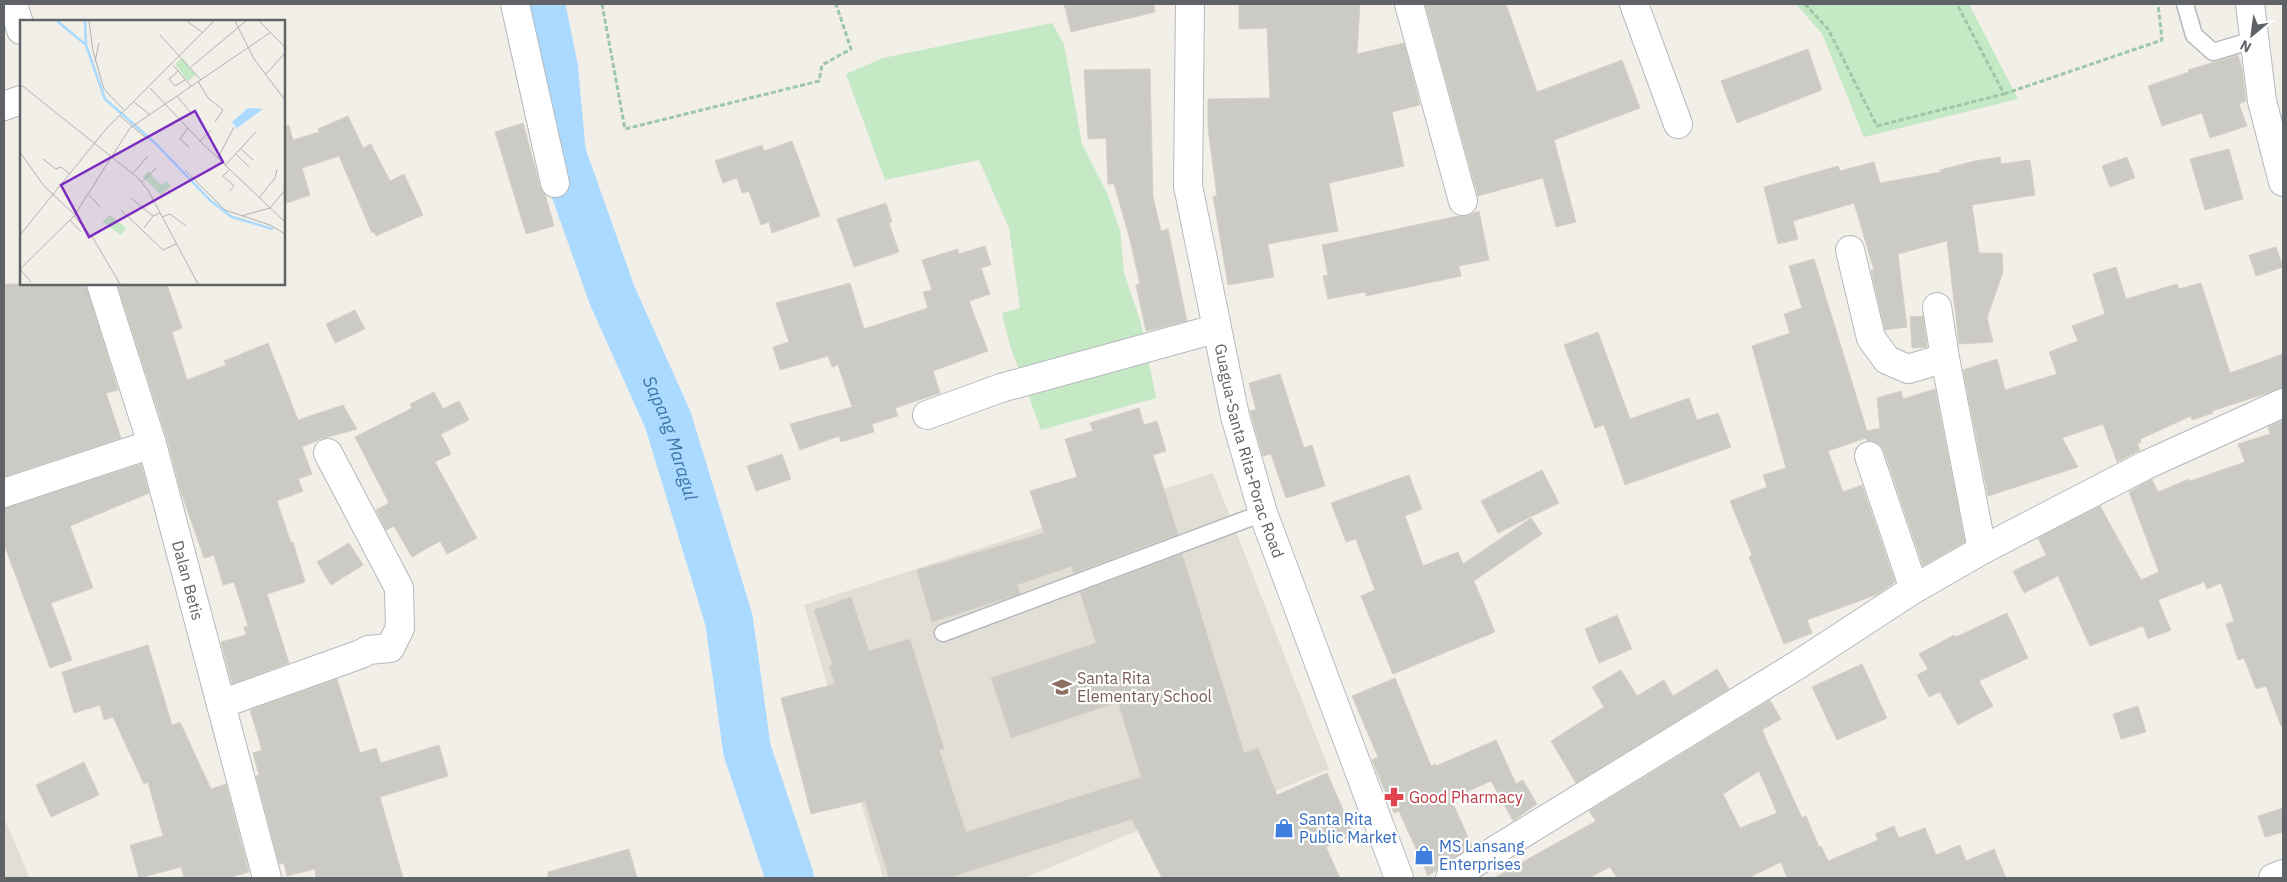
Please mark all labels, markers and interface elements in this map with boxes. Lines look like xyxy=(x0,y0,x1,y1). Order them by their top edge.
north arrow xyxy=(2227,10,2277,60)
inset map xyxy=(20,20,285,285)
text: N xyxy=(2237,36,2254,57)
street label: Guagua-Santa Rita-Porac Road xyxy=(1210,342,1289,561)
water label: Sapang Maragul xyxy=(638,372,703,503)
street label: Dalan Betis xyxy=(168,538,208,622)
place label: Santa Rita Elementary School xyxy=(1077,668,1212,706)
school or university icon: Santa Rita Elementary School xyxy=(1051,676,1073,698)
pharmacy icon: Good Pharmacy xyxy=(1383,786,1405,808)
place label: Good Pharmacy xyxy=(1409,787,1523,807)
place label: Santa Rita Public Market xyxy=(1299,809,1397,847)
shop icon: Santa Rita Public Market xyxy=(1273,817,1295,839)
place label: MS Lansang Enterprises xyxy=(1439,836,1525,874)
shop icon: MS Lansang Enterprises xyxy=(1413,844,1435,866)

